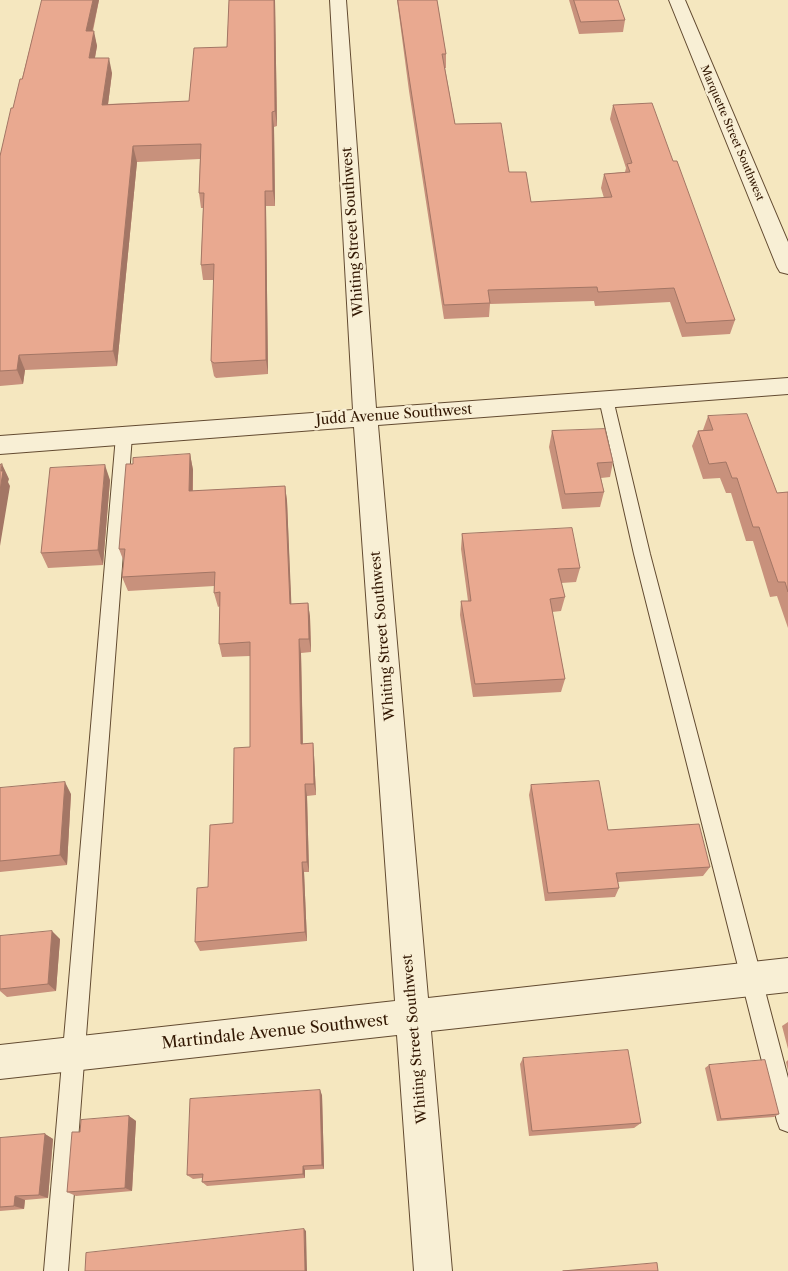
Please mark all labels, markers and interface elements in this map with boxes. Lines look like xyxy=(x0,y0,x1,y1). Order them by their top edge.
street label: Marquette Street Southwest xyxy=(697,63,767,203)
street label: Whiting Street Southwest xyxy=(339,147,367,317)
street label: Judd Avenue Southwest xyxy=(315,401,473,429)
street label: Whiting Street Southwest xyxy=(367,551,399,721)
street label: Whiting Street Southwest xyxy=(399,954,431,1124)
street label: Martindale Avenue Southwest xyxy=(161,1011,389,1053)

